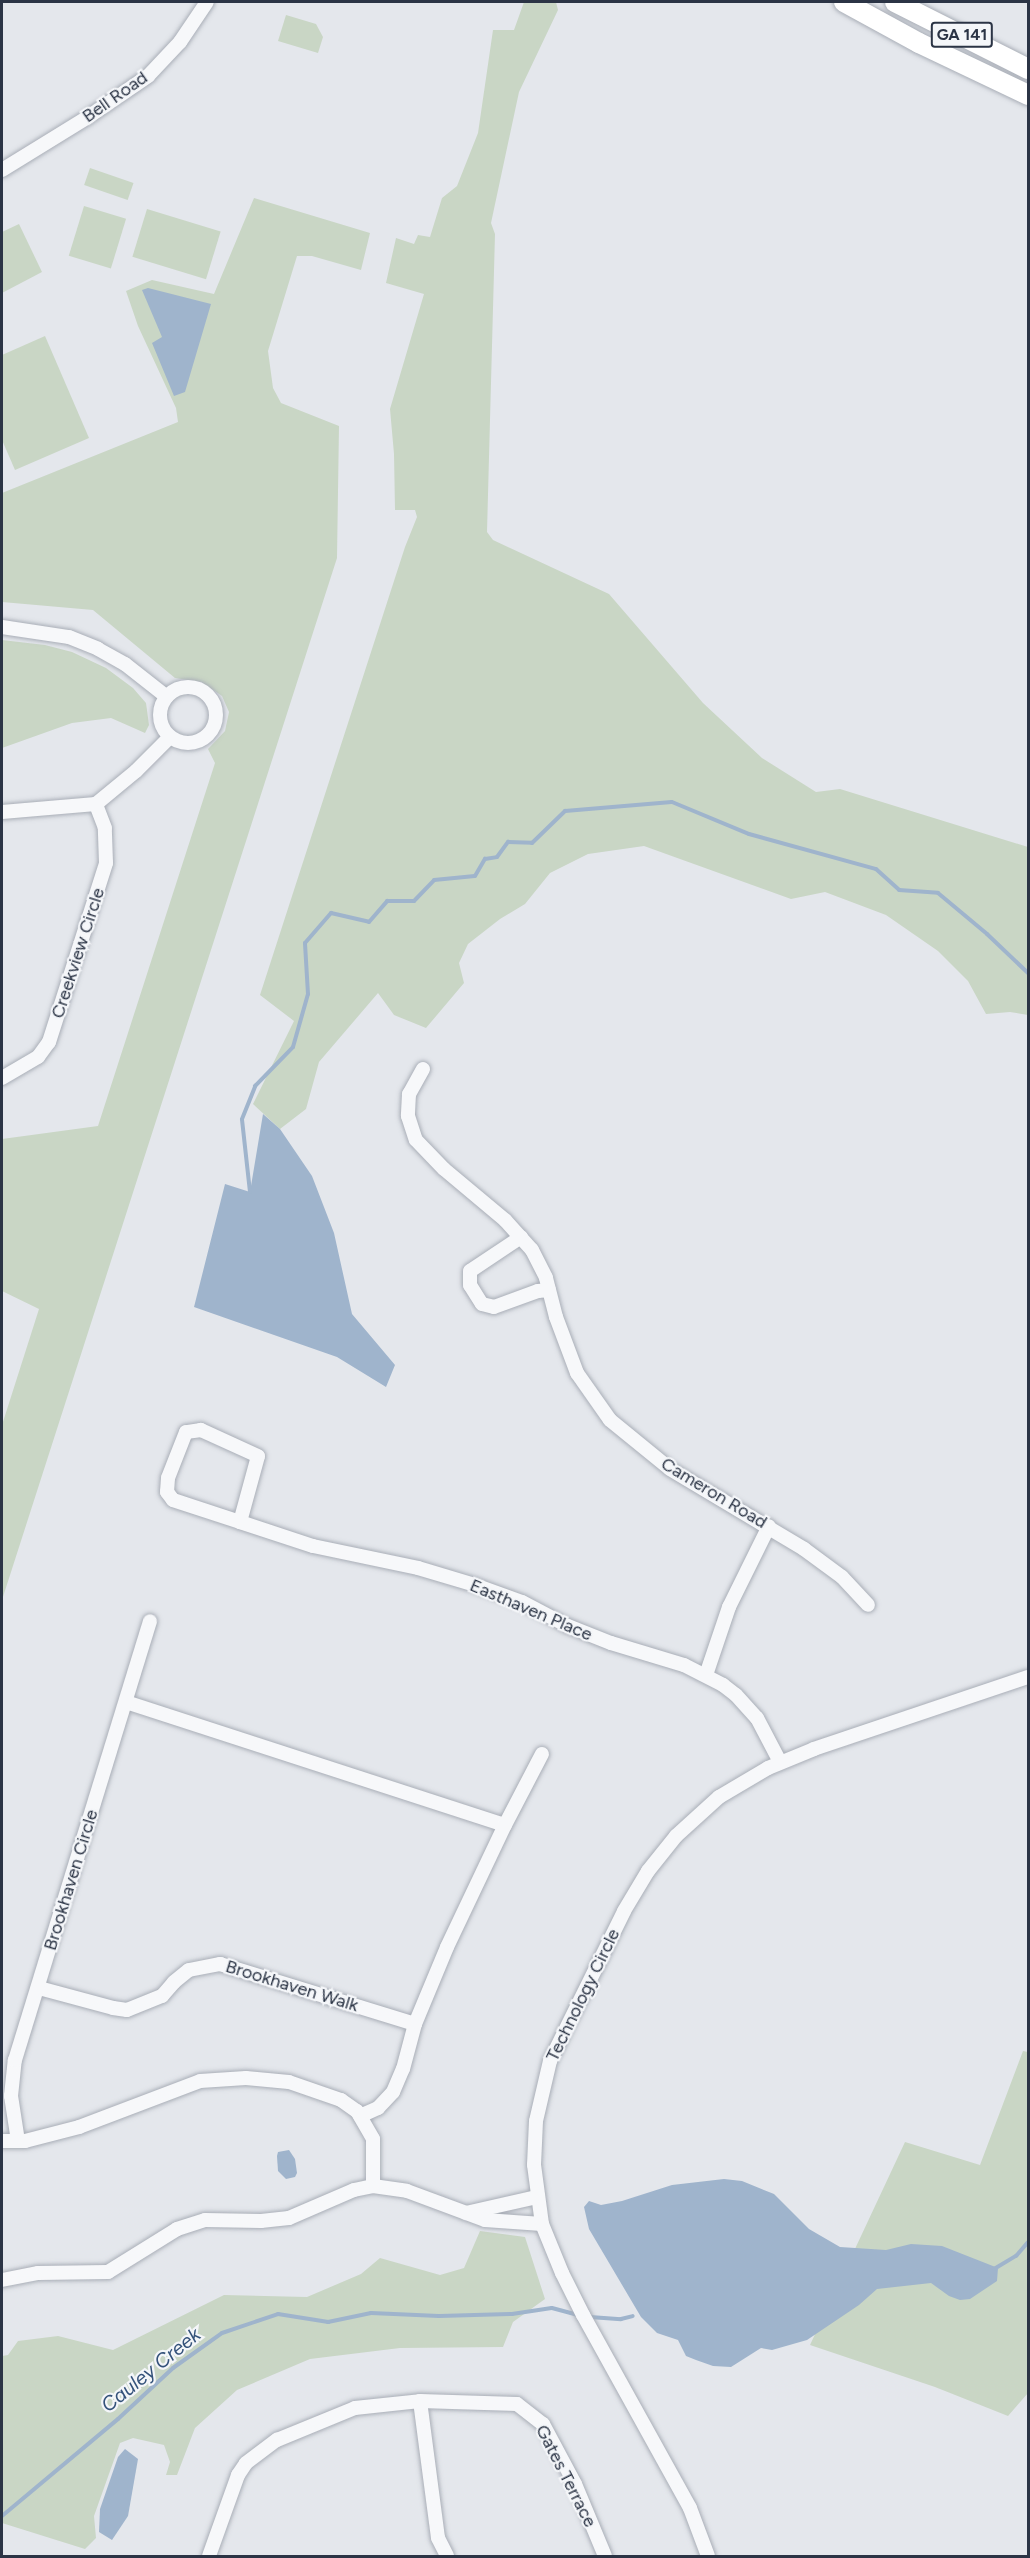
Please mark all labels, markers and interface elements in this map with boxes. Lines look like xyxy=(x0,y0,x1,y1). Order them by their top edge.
road number: GA 141 xyxy=(930,22,994,48)
street label: Bell Road xyxy=(78,67,152,127)
street label: Creekview Circle xyxy=(47,885,109,1021)
street label: Cameron Road xyxy=(657,1453,771,1533)
street label: Easthaven Place xyxy=(467,1575,595,1645)
street label: Brookhaven Circle xyxy=(39,1807,103,1953)
street label: Technology Circle xyxy=(542,1925,624,2065)
street label: Brookhaven Walk xyxy=(223,1956,361,2016)
water label: Cauley Creek xyxy=(96,2323,206,2417)
street label: Gates Terrace xyxy=(531,2421,601,2531)

